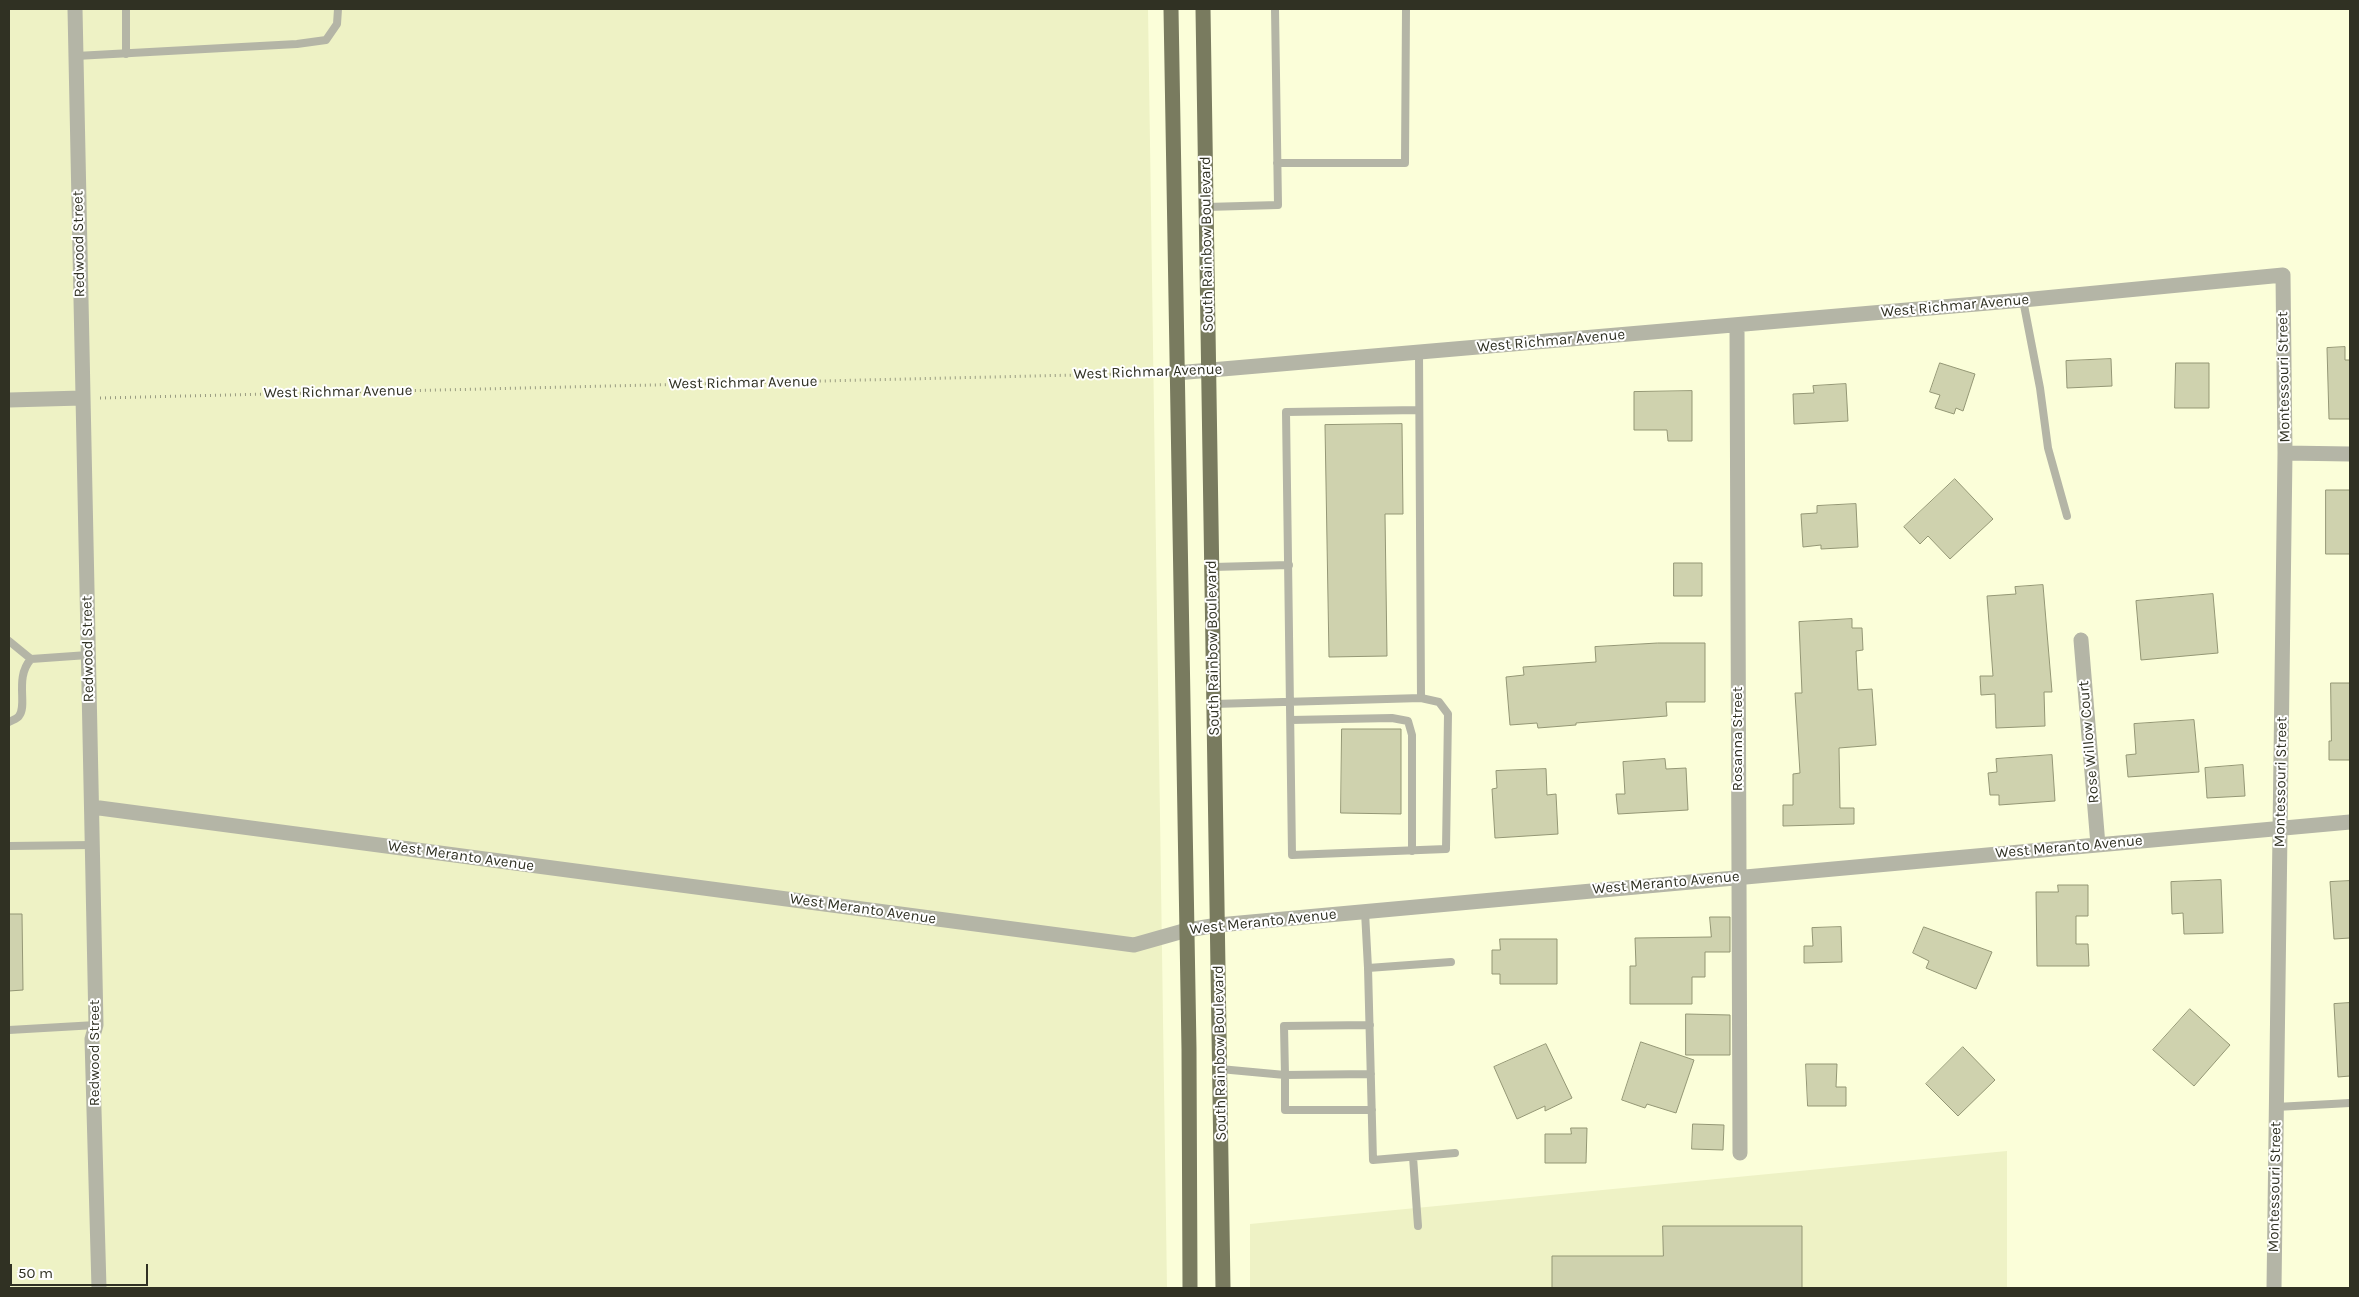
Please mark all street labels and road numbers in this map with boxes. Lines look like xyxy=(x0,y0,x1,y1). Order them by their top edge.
street label: South Rainbow Boulevard xyxy=(1196,156,1218,332)
street label: Redwood Street xyxy=(69,191,89,297)
street label: West Richmar Avenue xyxy=(1880,291,2030,321)
street label: Montessouri Street xyxy=(2274,311,2294,443)
street label: West Richmar Avenue xyxy=(1476,326,1626,356)
street label: West Richmar Avenue xyxy=(1073,360,1223,384)
street label: West Richmar Avenue xyxy=(668,373,818,393)
street label: West Richmar Avenue xyxy=(263,382,413,402)
street label: South Rainbow Boulevard xyxy=(1202,560,1224,736)
street label: Redwood Street xyxy=(78,596,98,702)
street label: Rose Willow Court xyxy=(2075,680,2103,804)
street label: Rosanna Street xyxy=(1729,687,1747,791)
street label: Montessouri Street xyxy=(2271,716,2291,848)
street label: West Meranto Avenue xyxy=(1995,832,2143,862)
street label: West Meranto Avenue xyxy=(387,837,535,875)
street label: West Meranto Avenue xyxy=(1592,868,1740,898)
street label: West Meranto Avenue xyxy=(789,890,937,928)
street label: West Meranto Avenue xyxy=(1189,905,1337,939)
street label: South Rainbow Boulevard xyxy=(1209,965,1231,1141)
street label: Redwood Street xyxy=(86,1000,104,1106)
street label: Montessouri Street xyxy=(2265,1121,2285,1253)

